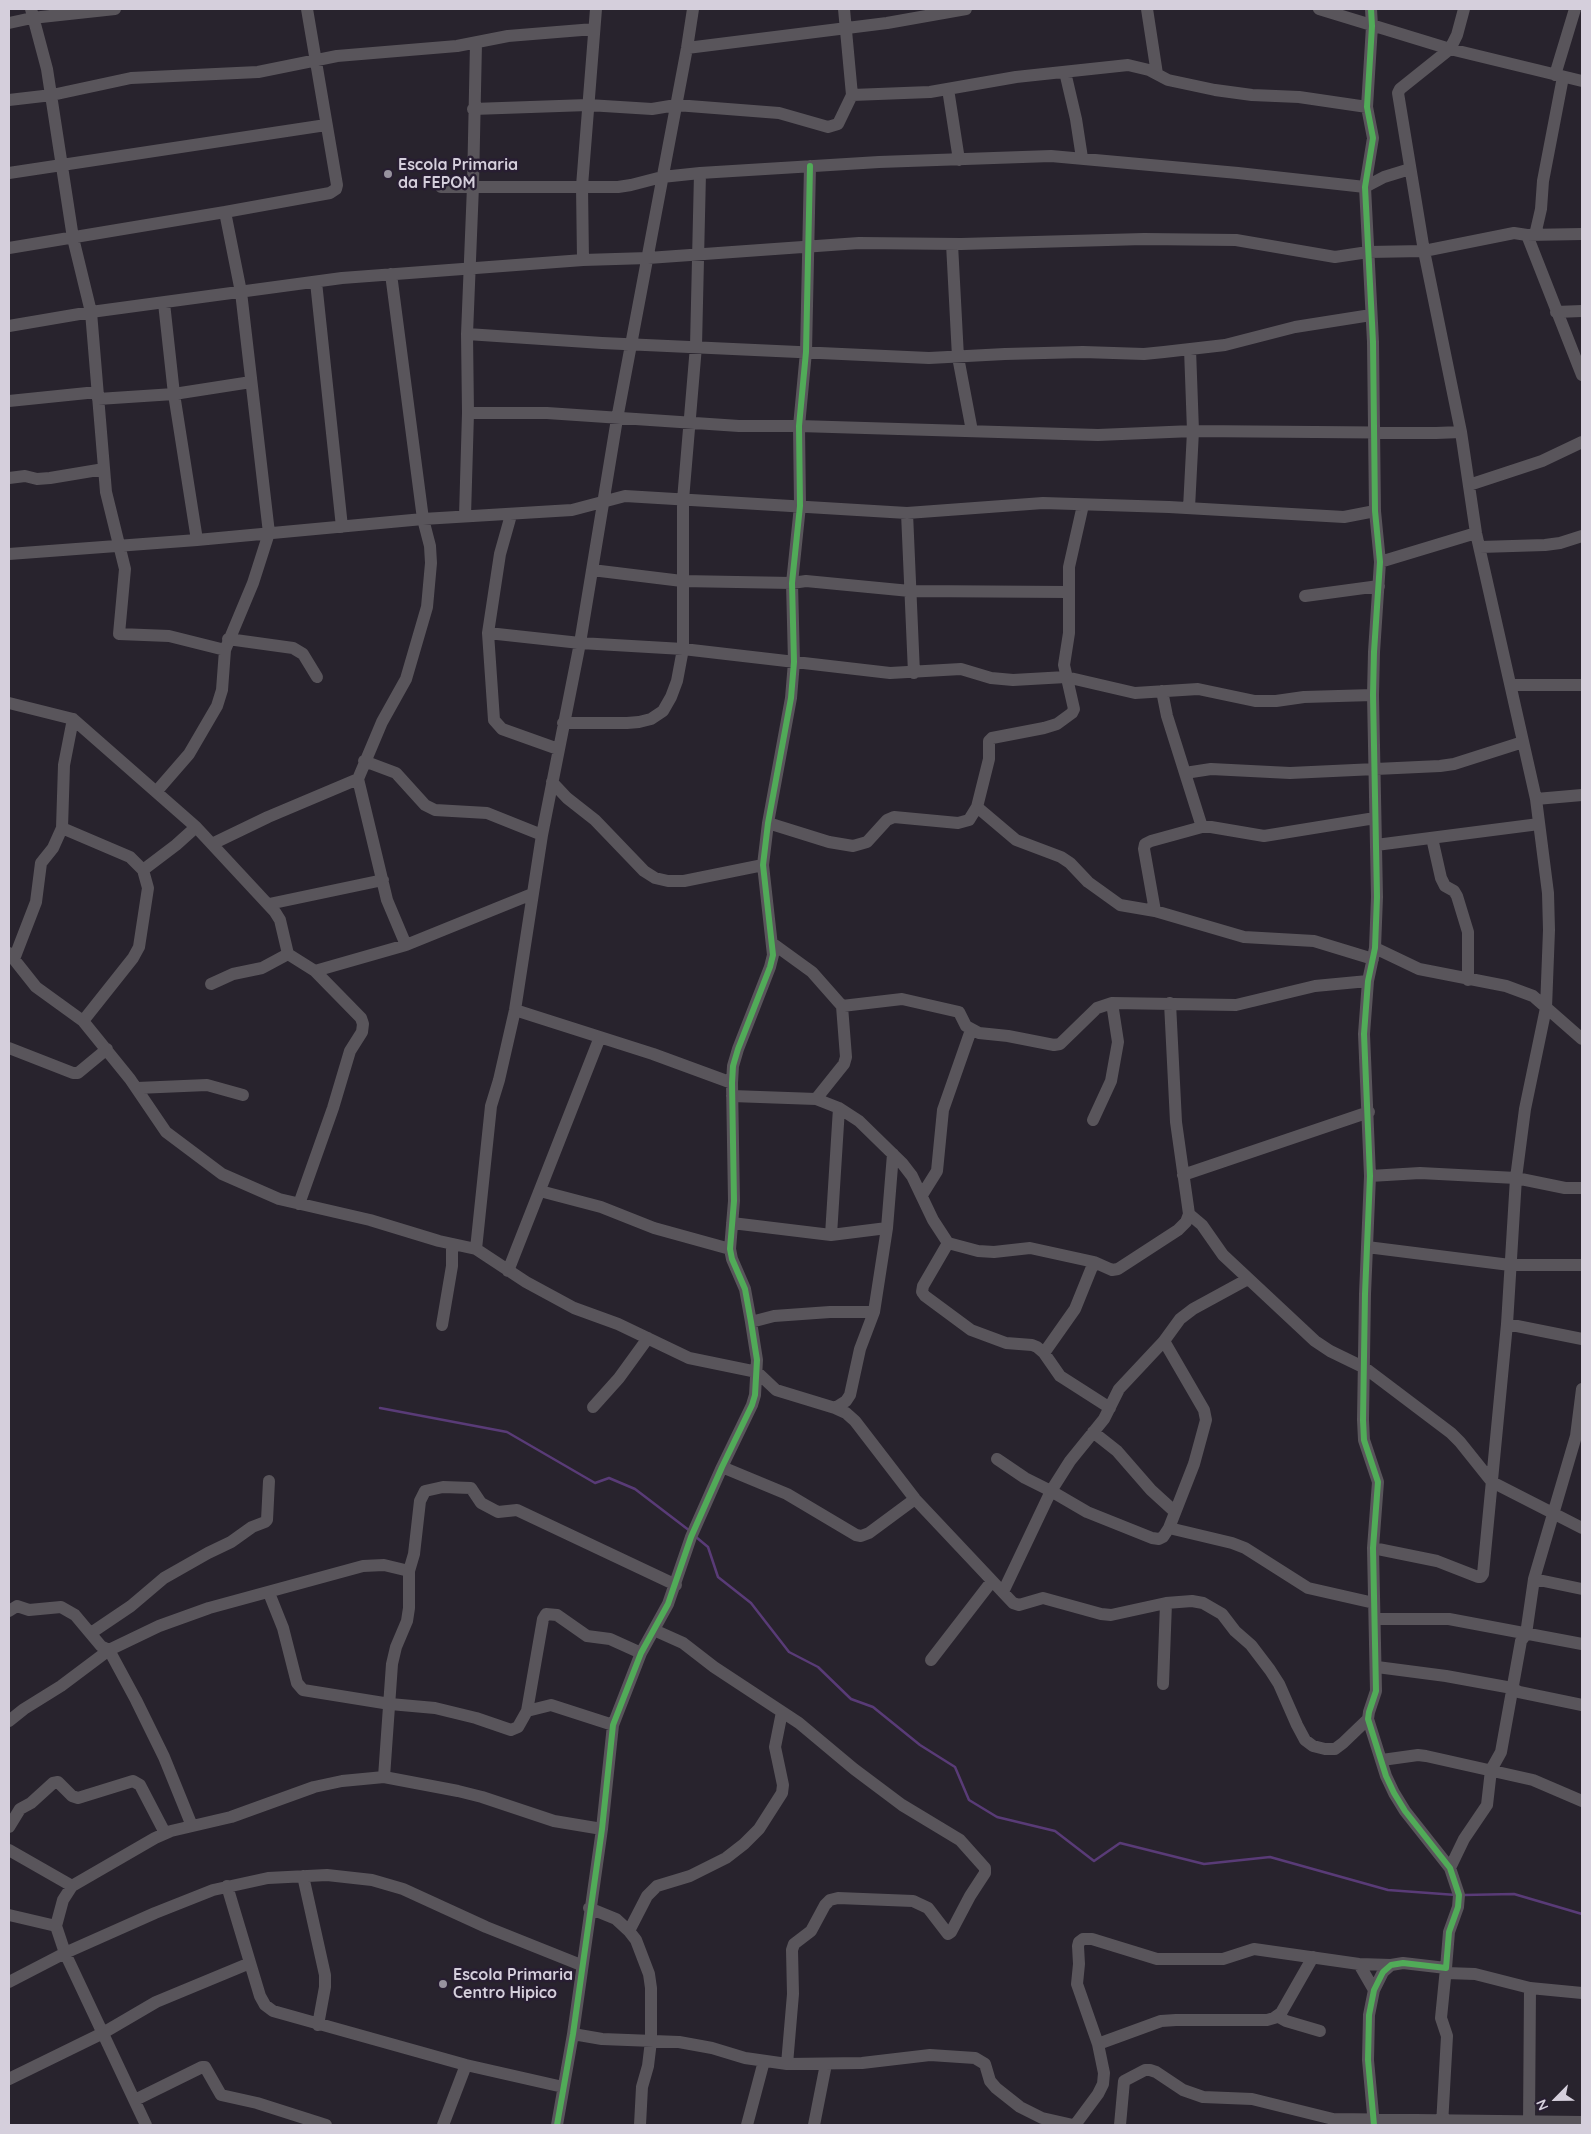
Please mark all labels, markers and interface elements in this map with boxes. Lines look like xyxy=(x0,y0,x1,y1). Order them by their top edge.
place label: Escola Primaria da FEPOM xyxy=(398,155,518,193)
marker: Escola Primaria da FEPOM xyxy=(382,168,394,180)
place label: Escola Primaria Centro Hipico xyxy=(453,1965,573,2003)
marker: Escola Primaria Centro Hipico xyxy=(437,1978,449,1990)
north arrow xyxy=(1531,2074,1581,2124)
text: N xyxy=(1532,2097,1552,2113)

